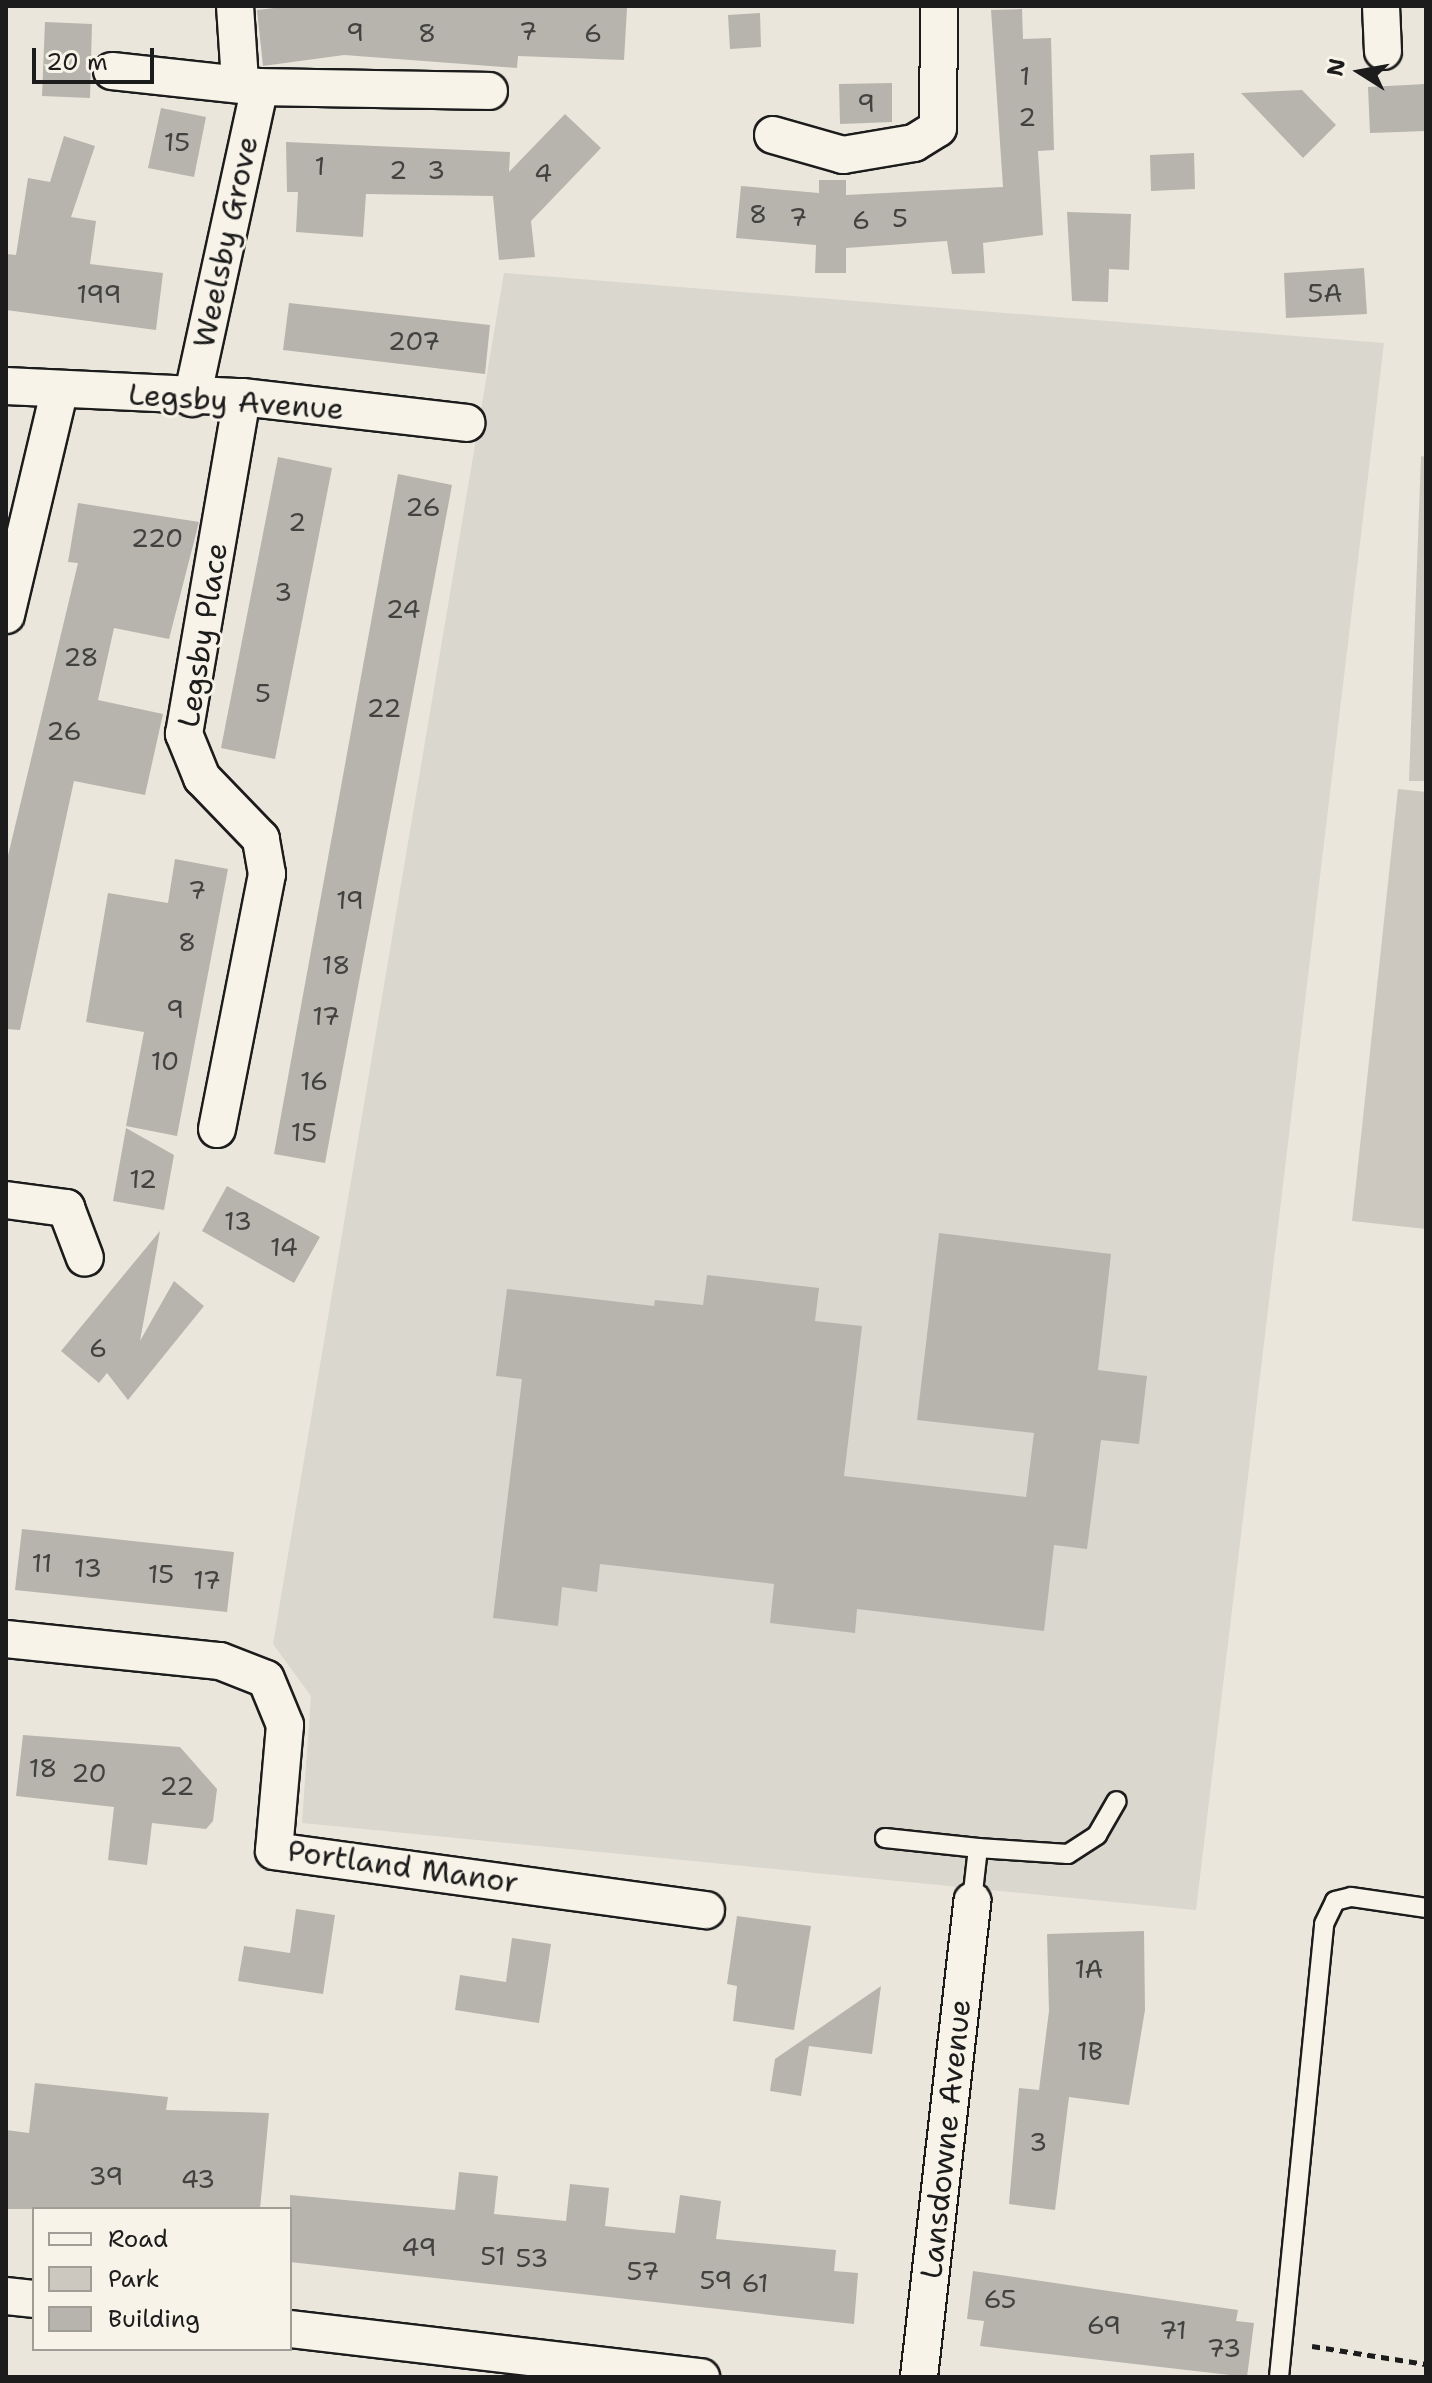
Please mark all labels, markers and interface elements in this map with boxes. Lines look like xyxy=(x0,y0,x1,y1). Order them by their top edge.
house number: 7 xyxy=(519,15,537,47)
house number: 9 xyxy=(346,16,364,48)
house number: 8 xyxy=(418,17,436,49)
house number: 6 xyxy=(584,17,602,49)
scale bar xyxy=(36,32,158,82)
north arrow xyxy=(1320,32,1400,112)
text: 20 m xyxy=(46,46,108,78)
text: N xyxy=(1320,56,1352,79)
house number: 1 xyxy=(1020,60,1030,92)
house number: 9 xyxy=(857,87,875,119)
house number: 2 xyxy=(1018,101,1036,133)
house number: 15 xyxy=(164,126,190,158)
street label: Weelsby Grove xyxy=(186,133,266,351)
house number: 1 xyxy=(315,150,325,182)
house number: 2 xyxy=(389,154,407,186)
house number: 3 xyxy=(427,154,445,186)
house number: 4 xyxy=(534,157,552,189)
house number: 8 xyxy=(749,198,767,230)
house number: 7 xyxy=(789,201,807,233)
house number: 5 xyxy=(892,202,908,234)
house number: 6 xyxy=(852,204,870,236)
house number: 5A xyxy=(1308,277,1342,309)
house number: 199 xyxy=(76,278,122,310)
house number: 207 xyxy=(388,325,440,357)
street label: Legsby Avenue xyxy=(127,377,345,427)
house number: 26 xyxy=(405,491,441,523)
house number: 2 xyxy=(288,506,306,538)
house number: 220 xyxy=(131,522,183,554)
street label: Legsby Place xyxy=(171,540,235,730)
house number: 3 xyxy=(274,576,292,608)
house number: 24 xyxy=(386,593,420,625)
house number: 28 xyxy=(63,641,99,673)
house number: 5 xyxy=(255,677,271,709)
house number: 22 xyxy=(366,692,402,724)
house number: 26 xyxy=(46,715,82,747)
house number: 7 xyxy=(188,874,206,906)
house number: 19 xyxy=(336,884,364,916)
house number: 8 xyxy=(178,926,196,958)
house number: 18 xyxy=(322,949,350,981)
house number: 9 xyxy=(166,993,184,1025)
house number: 17 xyxy=(312,1000,340,1032)
house number: 10 xyxy=(151,1045,179,1077)
house number: 16 xyxy=(300,1065,328,1097)
house number: 15 xyxy=(291,1116,317,1148)
house number: 12 xyxy=(129,1163,157,1195)
house number: 13 xyxy=(224,1205,252,1237)
house number: 14 xyxy=(270,1231,298,1263)
house number: 6 xyxy=(89,1332,107,1364)
house number: 11 xyxy=(32,1547,52,1579)
house number: 13 xyxy=(74,1552,102,1584)
house number: 15 xyxy=(148,1558,174,1590)
house number: 17 xyxy=(193,1564,221,1596)
house number: 18 xyxy=(29,1752,57,1784)
house number: 20 xyxy=(71,1757,107,1789)
house number: 22 xyxy=(159,1770,195,1802)
street label: Portland Manor xyxy=(285,1833,521,1901)
house number: 1A xyxy=(1075,1953,1103,1985)
street label: Lansdowne Avenue xyxy=(913,1997,979,2281)
house number: 1B xyxy=(1077,2035,1103,2067)
house number: 3 xyxy=(1029,2126,1047,2158)
house number: 39 xyxy=(89,2160,123,2192)
house number: 43 xyxy=(181,2163,215,2195)
legend xyxy=(32,2207,292,2351)
text: Road xyxy=(108,2223,168,2255)
house number: 49 xyxy=(401,2231,437,2263)
house number: 51 xyxy=(480,2240,506,2272)
house number: 53 xyxy=(516,2242,548,2274)
house number: 57 xyxy=(627,2255,659,2287)
text: Park xyxy=(108,2263,160,2295)
house number: 59 xyxy=(700,2264,732,2296)
house number: 61 xyxy=(741,2267,769,2299)
house number: 65 xyxy=(983,2283,1017,2315)
text: Building xyxy=(108,2303,200,2335)
house number: 69 xyxy=(1087,2309,1121,2341)
house number: 71 xyxy=(1159,2314,1187,2346)
house number: 73 xyxy=(1207,2332,1241,2364)

